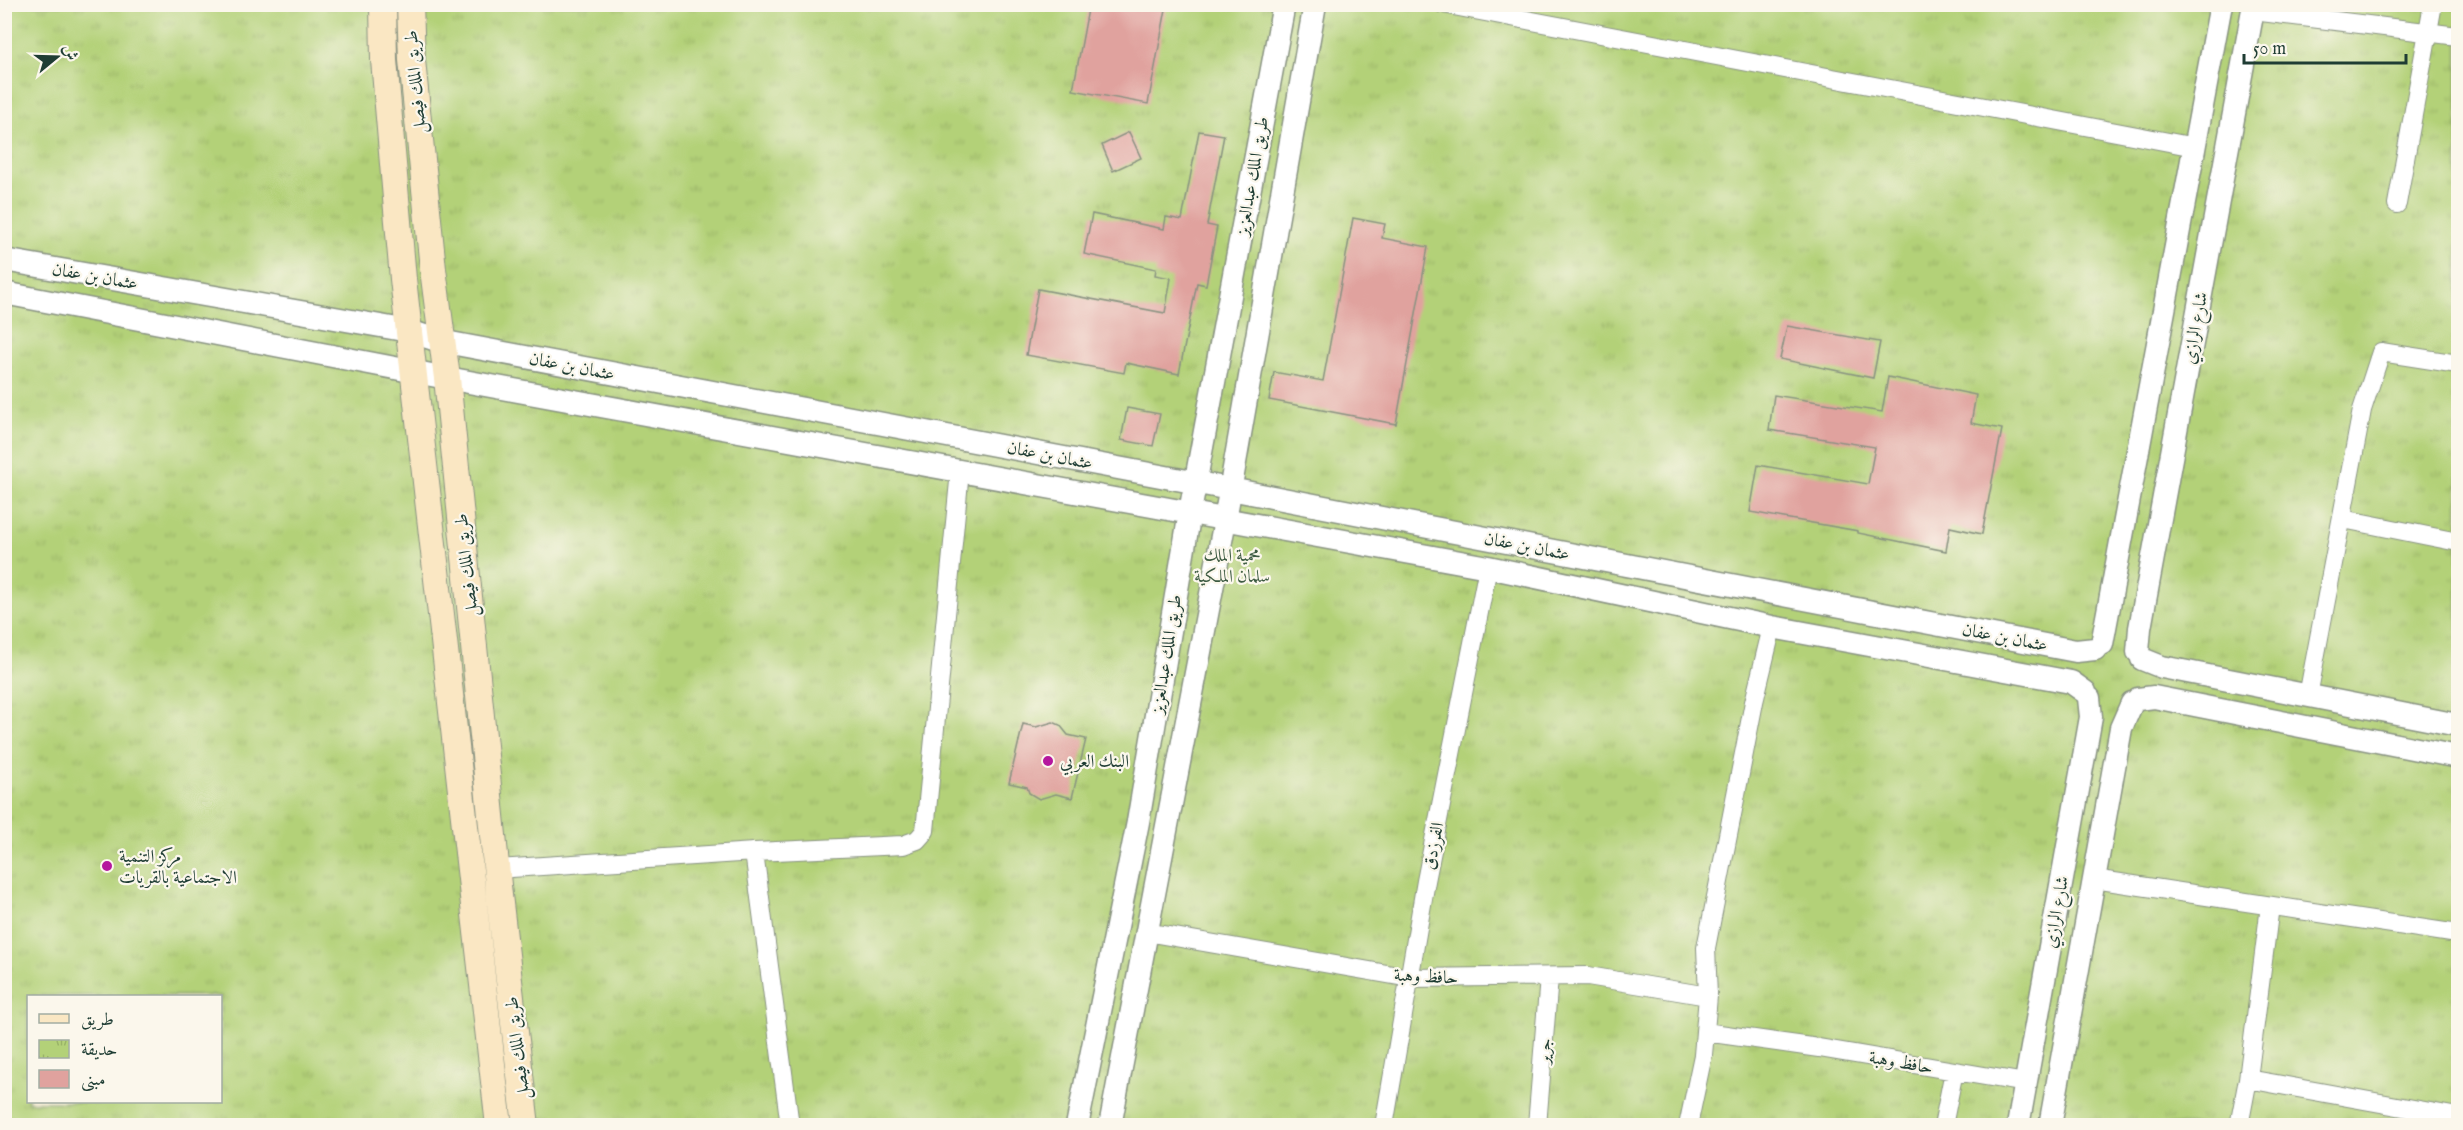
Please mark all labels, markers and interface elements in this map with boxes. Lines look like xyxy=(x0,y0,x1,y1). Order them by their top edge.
north arrow xyxy=(27,27,87,87)
scale bar xyxy=(2244,27,2406,65)
street label: طريق الملك فيصل xyxy=(401,29,432,134)
text: 50 m xyxy=(2253,38,2286,61)
text: ش xyxy=(57,42,81,64)
street label: طريق الملك عبدالعزيز xyxy=(1231,115,1275,240)
street label: عثمان بن عفان xyxy=(50,259,139,296)
street label: شارع الرازي xyxy=(2179,290,2216,367)
street label: عثمان بن عفان xyxy=(527,348,617,387)
street label: عثمان بن عفان xyxy=(1005,437,1095,476)
street label: طريق الملك فيصل xyxy=(451,512,484,618)
street label: عثمان بن عفان xyxy=(1482,528,1572,567)
park label: محمية الملك سلمان الملكية xyxy=(1194,545,1270,589)
street label: طريق الملك عبدالعزيز xyxy=(1146,593,1188,718)
street label: عثمان بن عفان xyxy=(1960,619,2050,658)
place label: البنك العربي xyxy=(1060,751,1129,776)
marker: البنك العربي xyxy=(1041,754,1055,768)
street label: الفرزدق xyxy=(1419,821,1450,872)
place label: مركز التنمية الاجتماعية بالقريات xyxy=(119,846,237,890)
marker: مركز التنمية الاجتماعية بالقريات xyxy=(100,859,114,873)
street label: شارع الرازي xyxy=(2040,874,2077,951)
street label: حافظ وهبة xyxy=(1393,964,1459,991)
legend xyxy=(27,995,222,1103)
street label: طريق الملك فيصل xyxy=(501,995,536,1101)
text: طريق xyxy=(81,1009,114,1032)
street label: جرير xyxy=(1533,1037,1558,1067)
text: حديقة xyxy=(81,1039,117,1062)
street label: حافظ وهبة xyxy=(1867,1047,1934,1080)
text: مبنى xyxy=(81,1069,106,1092)

